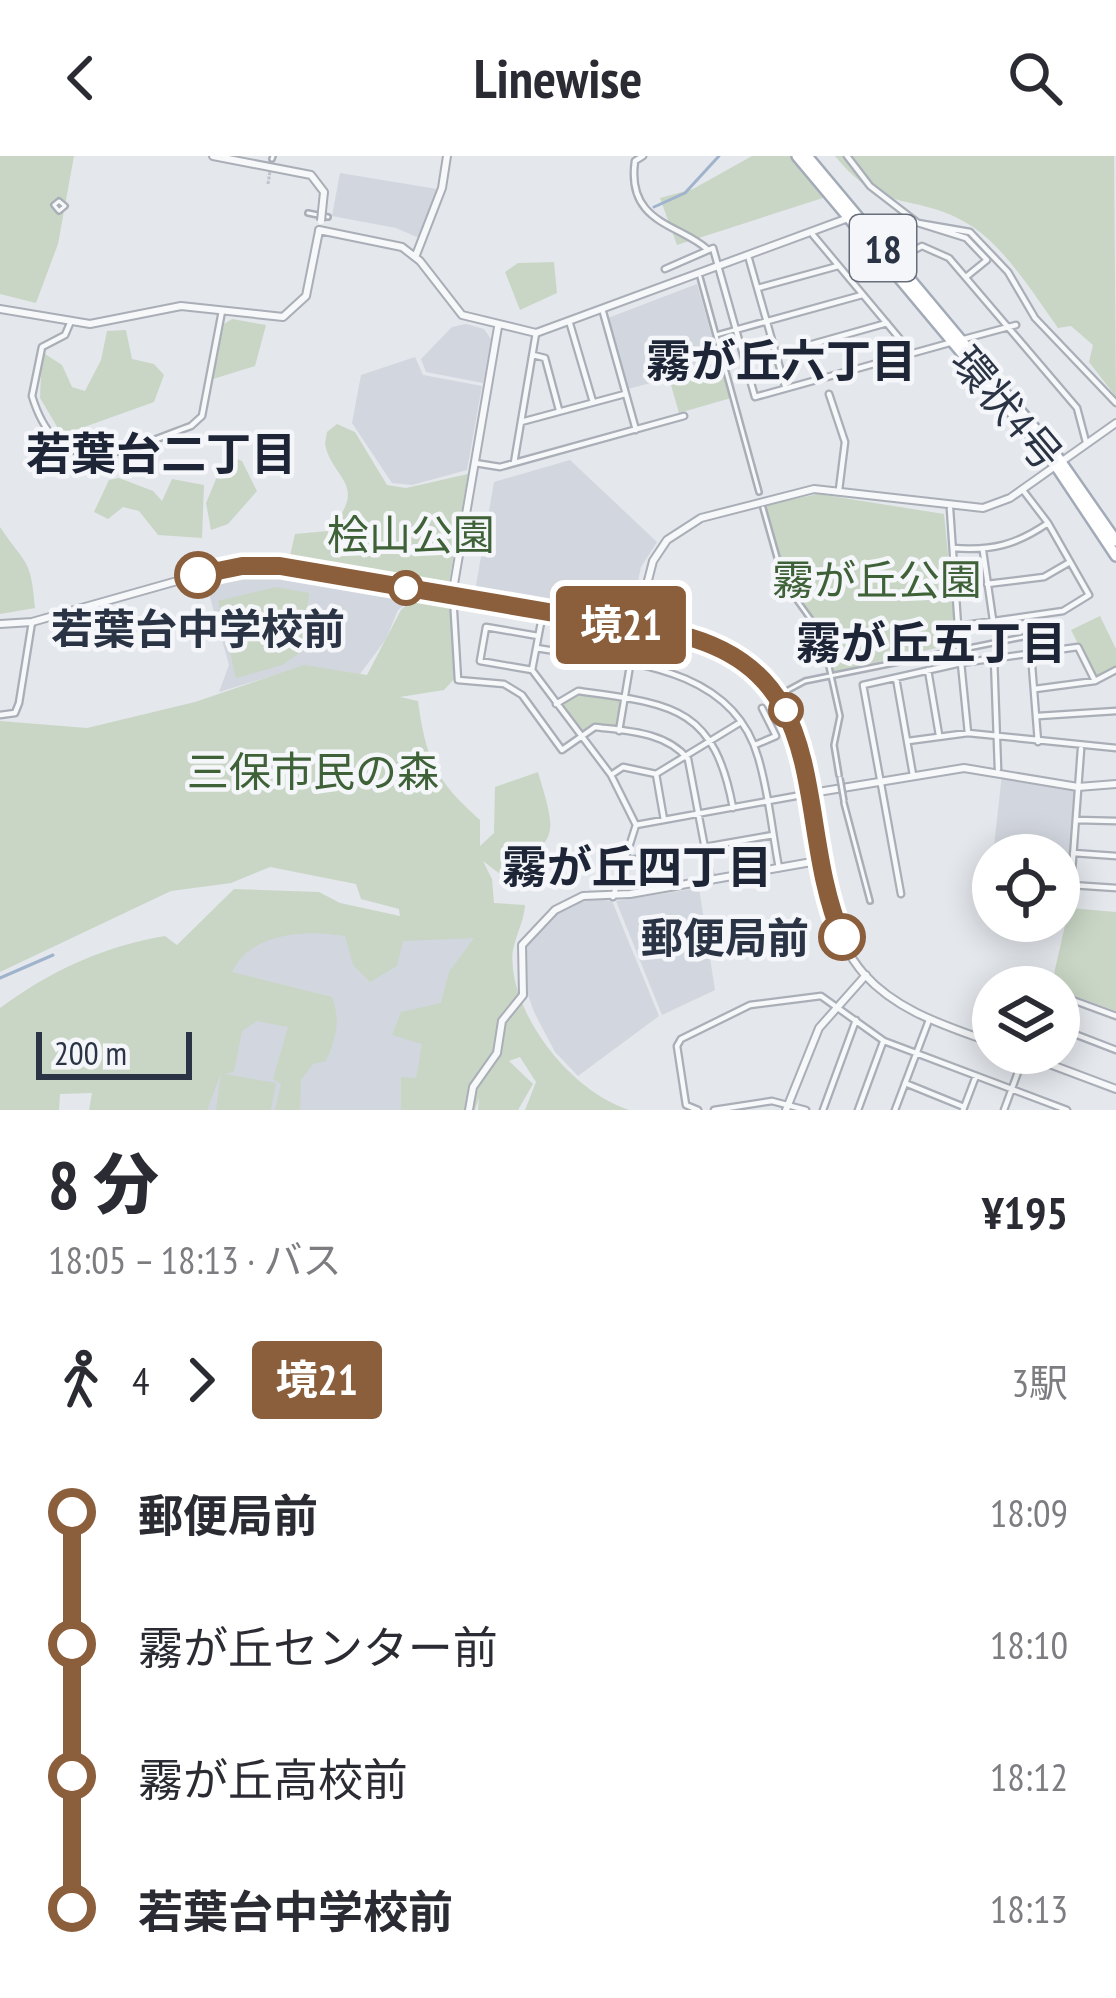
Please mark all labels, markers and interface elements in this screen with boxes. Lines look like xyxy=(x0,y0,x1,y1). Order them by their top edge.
text: Linewise xyxy=(474,43,642,113)
icon: back xyxy=(48,45,114,111)
icon: search xyxy=(1002,45,1068,111)
road number: 18 xyxy=(850,215,916,281)
district label: 霧が丘六丁目 xyxy=(646,331,916,389)
street label: 環状4号 xyxy=(939,335,1075,481)
district label: 若葉台二丁目 xyxy=(26,424,296,482)
park label: 桧山公園 xyxy=(327,507,495,562)
park label: 霧が丘公園 xyxy=(772,552,982,607)
marker: 若葉台中学校前 xyxy=(176,553,220,597)
unlabelled marker xyxy=(390,572,422,604)
line badge: 境21 xyxy=(552,586,690,664)
text: 境21 xyxy=(580,597,662,652)
place label: 若葉台中学校前 xyxy=(51,601,345,656)
district label: 霧が丘五丁目 xyxy=(796,613,1066,671)
unlabelled marker xyxy=(770,694,802,726)
park label: 三保市民の森 xyxy=(187,744,439,799)
map controls xyxy=(972,834,1080,1074)
button: locate xyxy=(972,834,1080,942)
district label: 霧が丘四丁目 xyxy=(502,837,772,895)
place label: 郵便局前 xyxy=(641,910,809,965)
marker: 郵便局前 xyxy=(820,915,864,959)
button: layers xyxy=(972,966,1080,1074)
scale bar xyxy=(36,1026,192,1079)
text: 200 m xyxy=(54,1031,127,1074)
text: 8 分 xyxy=(48,1141,159,1226)
text: ¥195 xyxy=(982,1183,1068,1241)
text: 18:05 – 18:13 · バス xyxy=(48,1234,342,1285)
icon: walk xyxy=(48,1347,114,1413)
icon: forward xyxy=(168,1347,234,1413)
text: 境21 xyxy=(276,1352,358,1407)
text: 4 xyxy=(132,1355,150,1406)
text: 3駅 xyxy=(1011,1357,1068,1408)
text: 郵便局前 xyxy=(138,1486,318,1544)
text: 18:09 xyxy=(990,1487,1068,1538)
text: 霧が丘センター前 xyxy=(138,1618,498,1676)
text: 18:10 xyxy=(990,1619,1068,1670)
text: 霧が丘高校前 xyxy=(138,1750,408,1808)
text: 18:12 xyxy=(990,1751,1068,1802)
text: 若葉台中学校前 xyxy=(138,1882,453,1940)
text: 18:13 xyxy=(990,1883,1068,1934)

